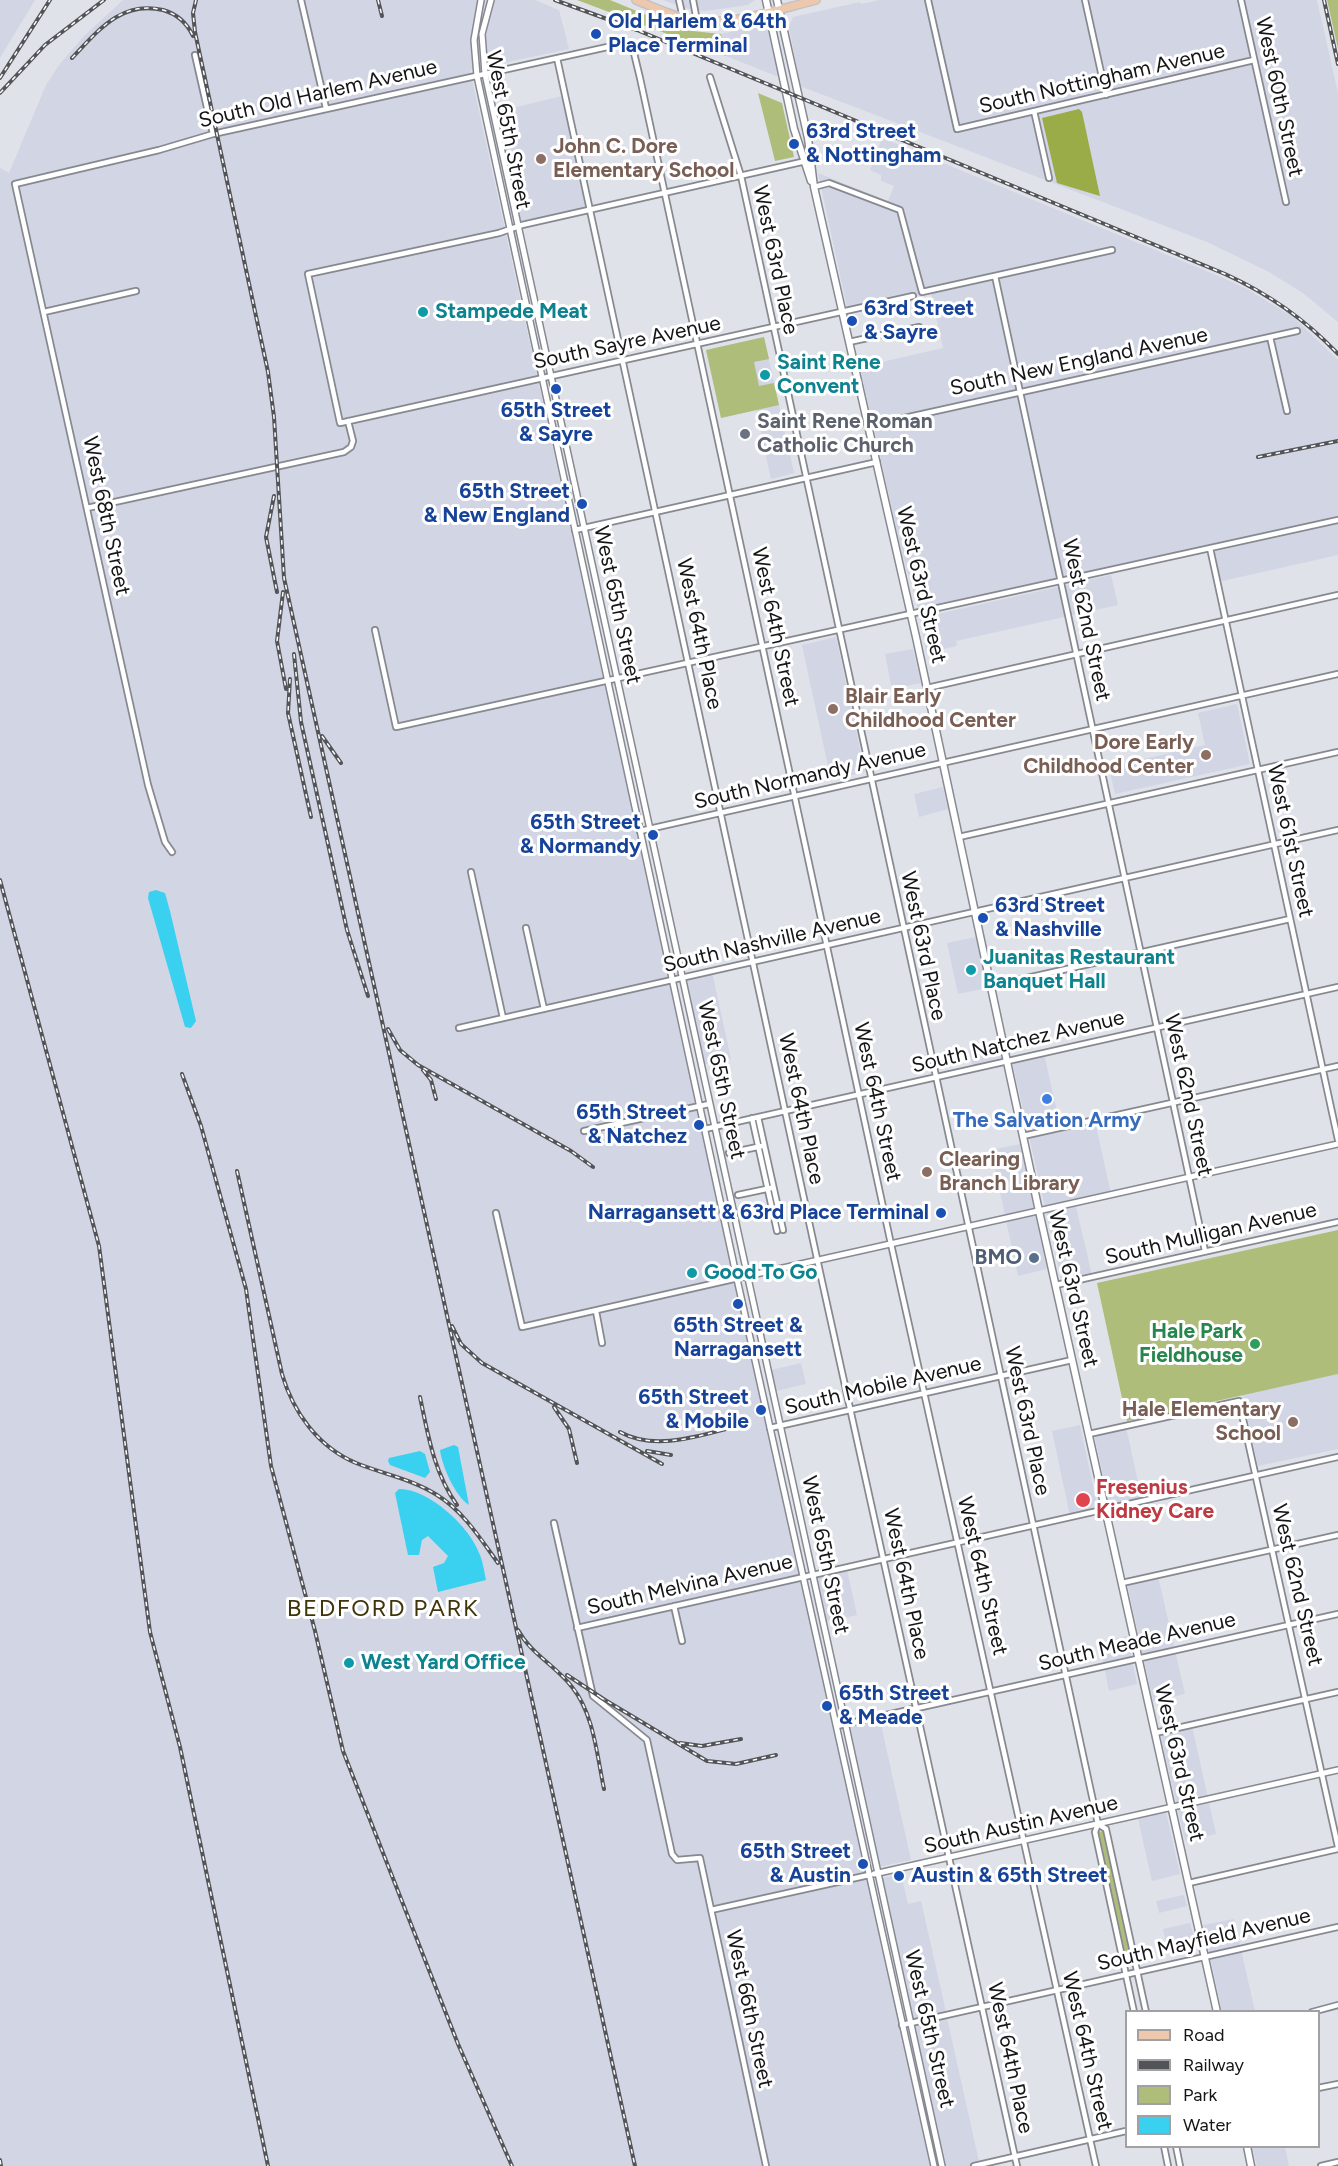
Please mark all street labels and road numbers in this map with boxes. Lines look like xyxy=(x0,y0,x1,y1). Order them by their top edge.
street label: West 60th Street xyxy=(1250,15,1308,179)
street label: South Nottingham Avenue xyxy=(977,38,1227,120)
street label: West 65th Street xyxy=(480,48,536,212)
street label: South Old Harlem Avenue xyxy=(196,54,440,134)
street label: West 63rd Place xyxy=(747,183,803,337)
street label: South Sayre Avenue xyxy=(531,311,723,375)
street label: South New England Avenue xyxy=(948,322,1210,402)
street label: West 68th Street xyxy=(77,434,135,598)
street label: West 63rd Street xyxy=(891,504,951,666)
street label: West 65th Street xyxy=(588,523,646,687)
street label: West 62nd Street xyxy=(1056,537,1116,703)
street label: West 64th Street xyxy=(746,545,804,709)
street label: West 64th Place xyxy=(671,556,727,712)
street label: South Normandy Avenue xyxy=(692,737,928,815)
street label: West 61st Street xyxy=(1261,762,1319,920)
street label: West 63rd Place xyxy=(895,869,951,1023)
street label: South Nashville Avenue xyxy=(661,904,883,978)
street label: West 65th Street xyxy=(692,998,750,1162)
street label: South Natchez Avenue xyxy=(909,1005,1127,1079)
street label: West 62nd Street xyxy=(1158,1012,1218,1178)
street label: West 64th Street xyxy=(848,1020,906,1184)
street label: West 64th Place xyxy=(773,1031,829,1187)
street label: South Mulligan Avenue xyxy=(1103,1197,1319,1271)
street label: West 63rd Street xyxy=(1043,1208,1103,1370)
street label: West 63rd Place xyxy=(999,1344,1055,1498)
street label: South Mobile Avenue xyxy=(782,1351,984,1421)
street label: West 65th Street xyxy=(796,1473,854,1637)
street label: West 64th Street xyxy=(951,1494,1013,1658)
street label: West 62nd Street xyxy=(1266,1502,1328,1668)
street label: West 64th Place xyxy=(878,1506,934,1662)
street label: South Melvina Avenue xyxy=(585,1549,795,1621)
street label: South Meade Avenue xyxy=(1036,1607,1238,1677)
street label: West 63rd Street xyxy=(1149,1682,1209,1844)
street label: South Austin Avenue xyxy=(922,1790,1120,1860)
street label: South Mayfield Avenue xyxy=(1095,1903,1313,1977)
street label: West 66th Street xyxy=(720,1928,778,2090)
street label: West 65th Street xyxy=(899,1948,959,2110)
street label: West 64th Street xyxy=(1056,1969,1118,2133)
street label: West 64th Place xyxy=(982,1980,1038,2136)

